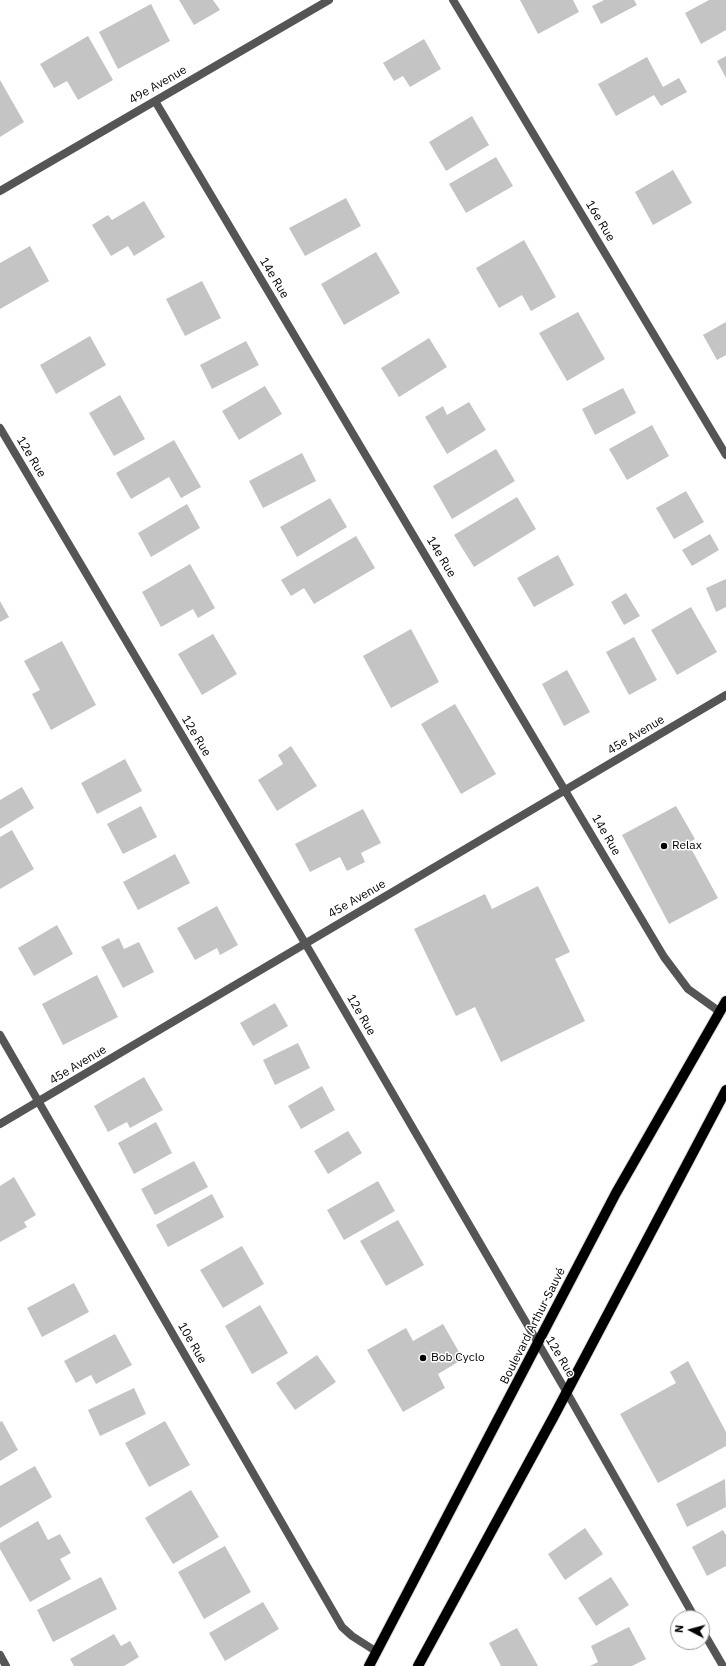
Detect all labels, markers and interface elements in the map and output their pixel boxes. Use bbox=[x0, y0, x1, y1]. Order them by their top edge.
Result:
street label: 49e Avenue bbox=[127, 63, 189, 107]
street label: 16e Rue bbox=[582, 198, 618, 244]
street label: 14e Rue bbox=[256, 255, 292, 301]
street label: 12e Rue bbox=[13, 434, 49, 480]
street label: 14e Rue bbox=[423, 534, 459, 580]
street label: 45e Avenue bbox=[605, 712, 667, 758]
street label: 12e Rue bbox=[178, 713, 214, 759]
street label: 14e Rue bbox=[589, 812, 623, 858]
place label: Relax bbox=[672, 839, 702, 853]
marker: Relax bbox=[659, 841, 669, 851]
street label: 45e Avenue bbox=[326, 877, 388, 921]
street label: 12e Rue bbox=[344, 992, 378, 1038]
street label: 45e Avenue bbox=[47, 1042, 109, 1088]
street label: Boulevard Arthur-Sauvé bbox=[497, 1265, 569, 1387]
street label: 10e Rue bbox=[175, 1320, 209, 1366]
street label: 12e Rue bbox=[542, 1334, 578, 1380]
place label: Bob Cyclo bbox=[431, 1351, 485, 1365]
marker: Bob Cyclo bbox=[418, 1353, 428, 1363]
north arrow bbox=[670, 1610, 710, 1650]
text: N bbox=[672, 1624, 686, 1634]

